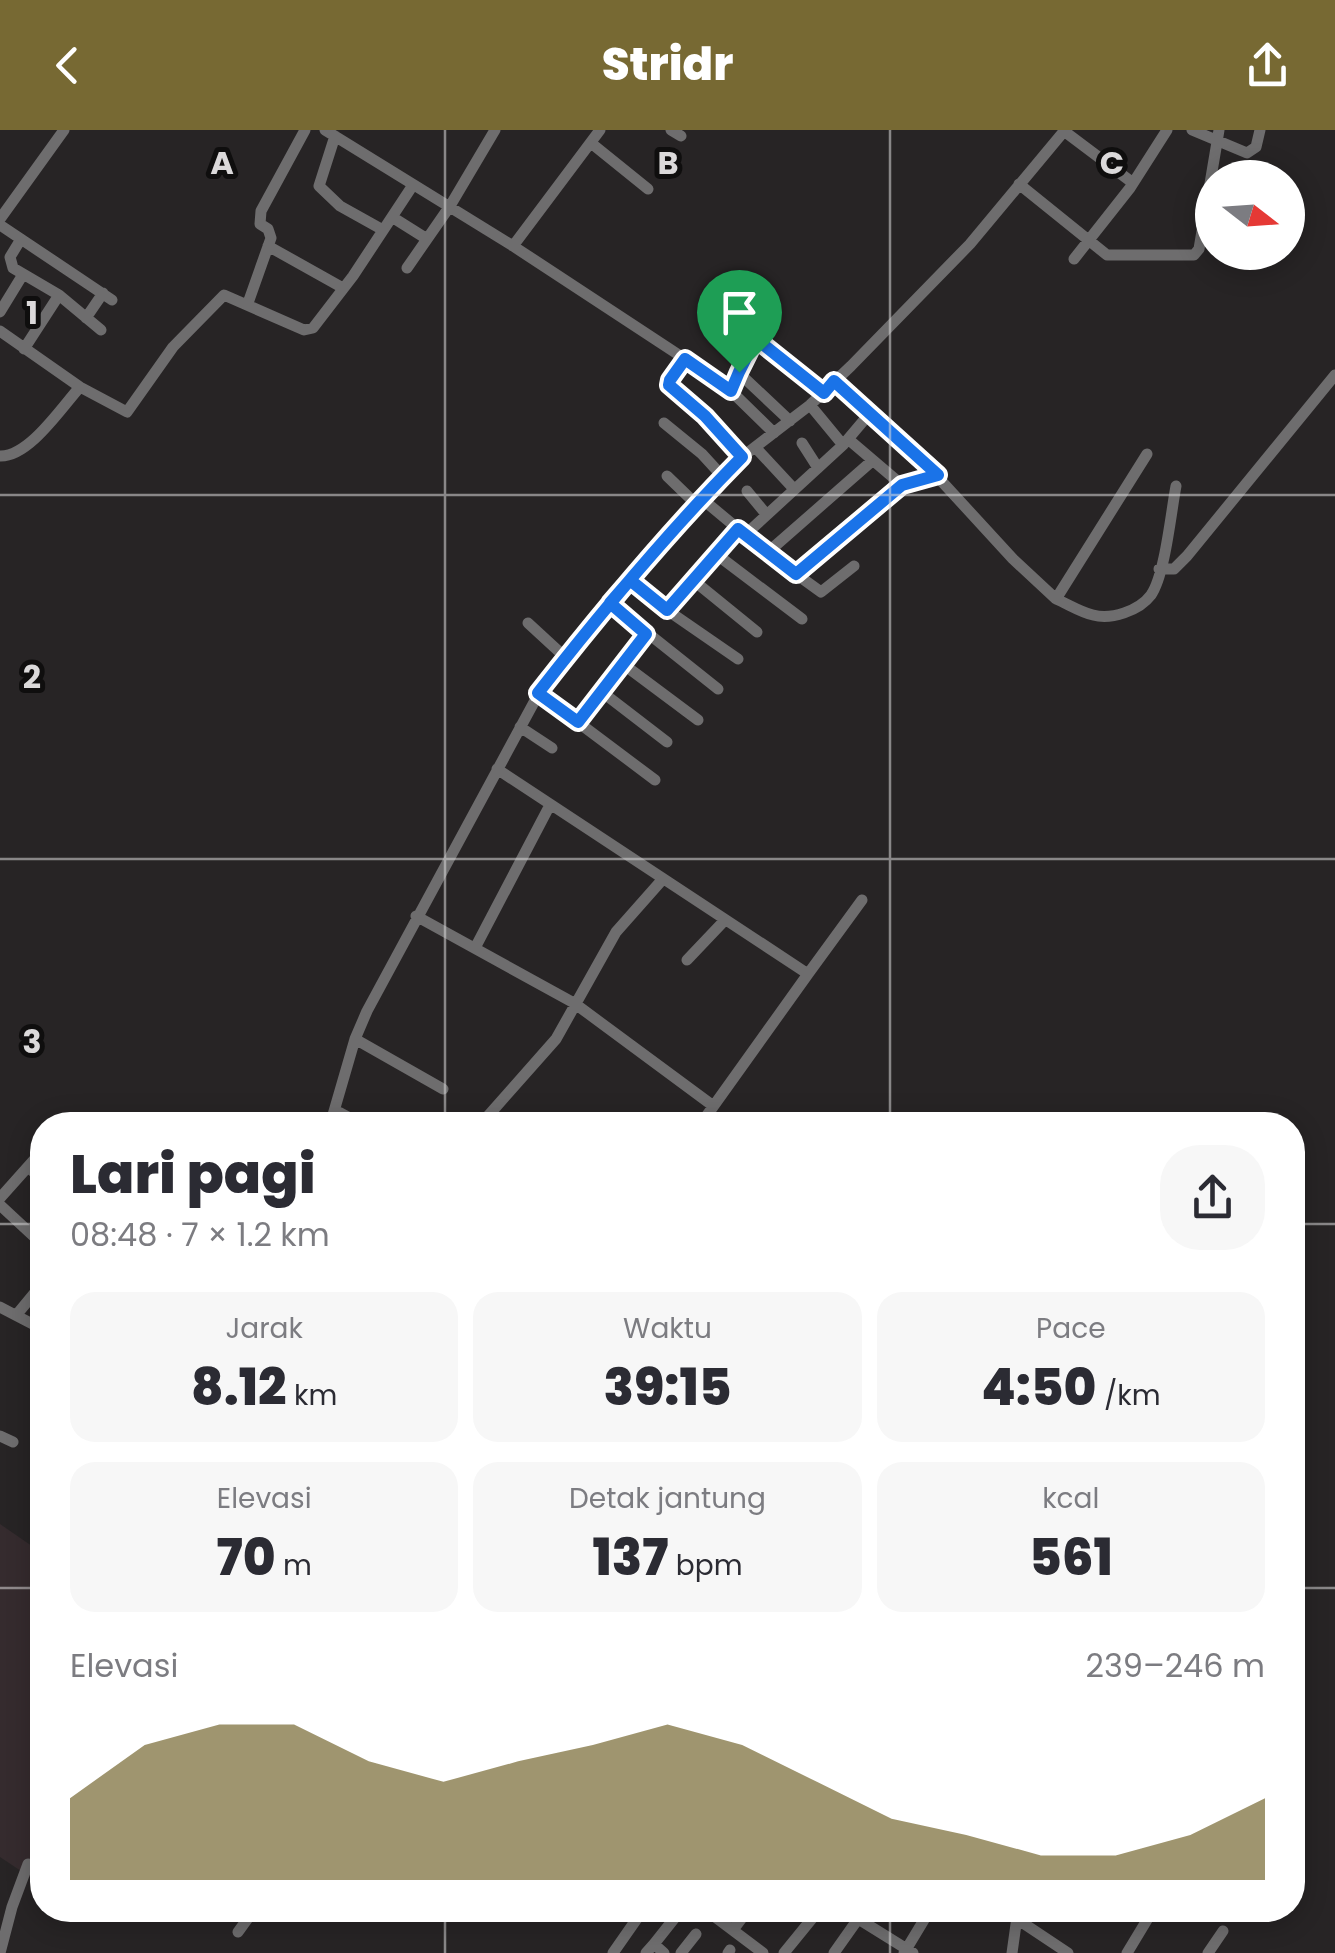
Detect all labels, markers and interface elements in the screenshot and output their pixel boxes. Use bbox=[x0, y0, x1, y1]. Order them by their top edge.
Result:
text: Stridr bbox=[602, 33, 733, 96]
icon: back bbox=[40, 38, 95, 93]
icon: share bbox=[1240, 38, 1295, 93]
text: A bbox=[210, 140, 234, 185]
text: B bbox=[657, 140, 679, 185]
text: C bbox=[1100, 140, 1124, 185]
north arrow bbox=[1195, 160, 1305, 270]
map controls bbox=[1195, 160, 1305, 270]
pin bbox=[697, 270, 782, 373]
icon: arrive bbox=[712, 285, 767, 340]
text: 1 bbox=[26, 290, 38, 335]
text: 2 bbox=[23, 654, 41, 699]
text: 3 bbox=[22, 1019, 42, 1064]
text: Lari pagi bbox=[70, 1135, 316, 1212]
button: share bbox=[1160, 1145, 1265, 1250]
text: 08:48 · 7 × 1.2 km bbox=[70, 1212, 330, 1257]
text: Jarak bbox=[225, 1309, 303, 1348]
text: Waktu bbox=[623, 1309, 712, 1348]
text: Pace bbox=[1036, 1309, 1106, 1348]
text: 8.12 bbox=[191, 1352, 287, 1423]
text: 39:15 bbox=[603, 1352, 731, 1423]
text: 4:50 bbox=[981, 1352, 1096, 1423]
text: km bbox=[287, 1376, 337, 1415]
text: /km bbox=[1096, 1376, 1160, 1415]
text: Elevasi bbox=[217, 1479, 312, 1518]
text: Detak jantung bbox=[569, 1479, 766, 1518]
text: kcal bbox=[1042, 1479, 1099, 1518]
text: 70 bbox=[217, 1522, 276, 1593]
text: 137 bbox=[592, 1522, 668, 1593]
text: 561 bbox=[1029, 1522, 1113, 1593]
text: m bbox=[276, 1546, 312, 1585]
text: bpm bbox=[668, 1546, 743, 1585]
text: Elevasi bbox=[70, 1643, 178, 1688]
text: 239–246 m bbox=[1086, 1643, 1265, 1688]

